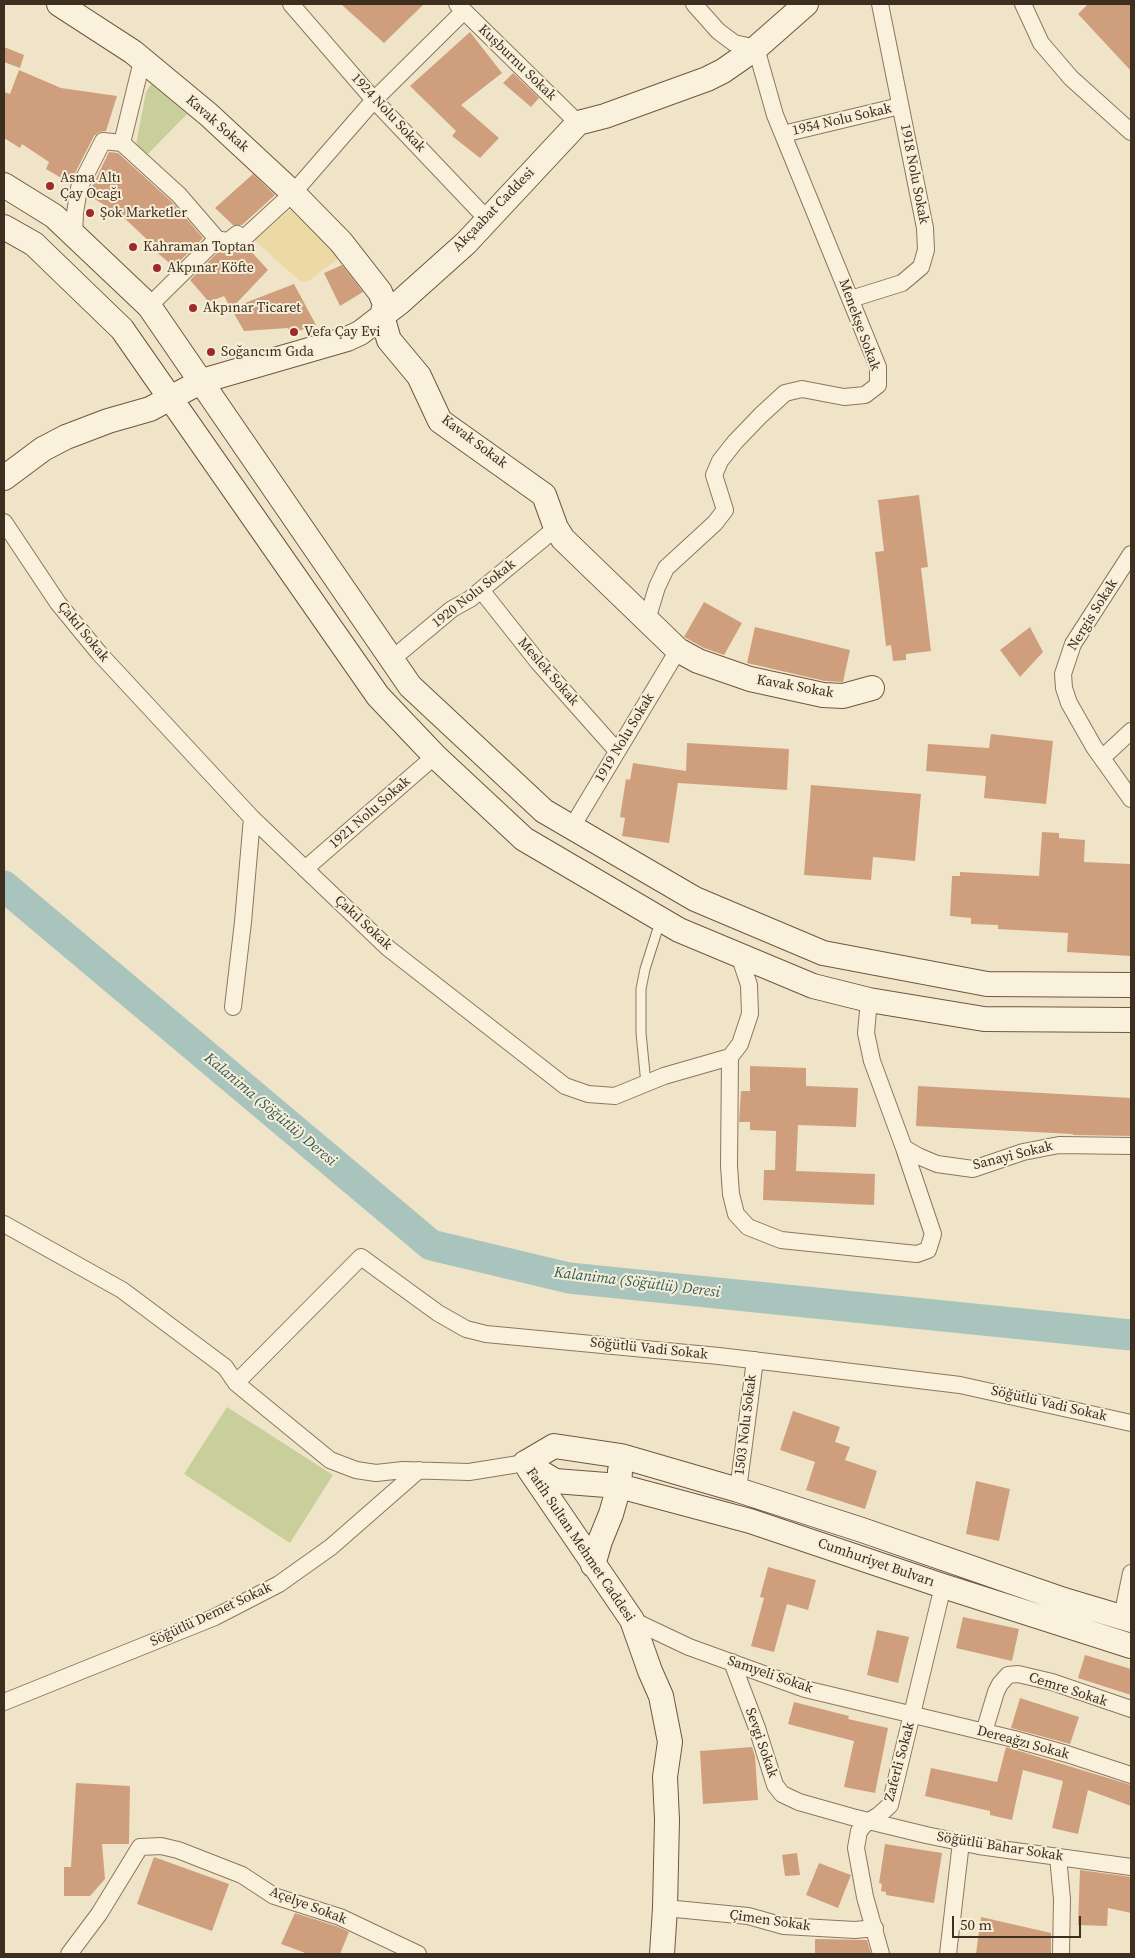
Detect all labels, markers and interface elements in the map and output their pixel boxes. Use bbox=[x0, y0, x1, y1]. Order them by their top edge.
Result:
street label: Kuşburnu Sokak bbox=[474, 21, 560, 105]
street label: 1924 Nolu Sokak bbox=[347, 70, 429, 156]
street label: Kavak Sokak bbox=[182, 92, 252, 156]
street label: 1954 Nolu Sokak bbox=[791, 100, 893, 140]
street label: 1918 Nolu Sokak bbox=[896, 123, 932, 225]
street label: Akçaabat Caddesi bbox=[450, 165, 538, 255]
place label: Asma Altı Çay Ocağı bbox=[60, 170, 121, 202]
marker: Asma Altı Çay Ocağı bbox=[44, 180, 56, 192]
place label: Şok Marketler bbox=[100, 205, 187, 221]
marker: Şok Marketler bbox=[84, 207, 96, 219]
place label: Kahraman Toptan bbox=[143, 239, 255, 255]
marker: Kahraman Toptan bbox=[127, 241, 139, 253]
place label: Akpınar Köfte bbox=[167, 260, 254, 276]
marker: Akpınar Köfte bbox=[151, 262, 163, 274]
street label: Menekşe Sokak bbox=[835, 277, 883, 373]
place label: Akpınar Ticaret bbox=[203, 300, 301, 316]
marker: Akpınar Ticaret bbox=[187, 302, 199, 314]
place label: Vefa Çay Evi bbox=[304, 324, 380, 340]
marker: Vefa Çay Evi bbox=[288, 326, 300, 338]
place label: Soğancım Gıda bbox=[221, 344, 314, 360]
marker: Soğancım Gıda bbox=[205, 346, 217, 358]
street label: Kavak Sokak bbox=[438, 412, 510, 472]
street label: 1920 Nolu Sokak bbox=[429, 556, 519, 632]
street label: Nergis Sokak bbox=[1064, 576, 1122, 654]
street label: Çakıl Sokak bbox=[54, 599, 112, 665]
street label: Meslek Sokak bbox=[514, 635, 582, 709]
street label: Kavak Sokak bbox=[755, 672, 835, 702]
street label: 1919 Nolu Sokak bbox=[592, 690, 658, 786]
street label: 1921 Nolu Sokak bbox=[326, 773, 414, 853]
street label: Çakıl Sokak bbox=[331, 892, 395, 954]
water label: Kalanima (Söğütlü) Deresi bbox=[200, 1049, 340, 1171]
street label: Sanayi Sokak bbox=[971, 1138, 1055, 1174]
water label: Kalanima (Söğütlü) Deresi bbox=[553, 1264, 721, 1302]
street label: Söğütlü Vadi Sokak bbox=[589, 1334, 709, 1364]
street label: 1503 Nolu Sokak bbox=[731, 1374, 761, 1476]
street label: Söğütlü Vadi Sokak bbox=[990, 1383, 1108, 1425]
street label: Fatih Sultan Mehmet Caddesi bbox=[522, 1465, 638, 1625]
street label: Cumhuriyet Bulvarı bbox=[815, 1535, 937, 1591]
street label: Söğütlü Demet Sokak bbox=[148, 1579, 274, 1651]
street label: Samyeli Sokak bbox=[725, 1653, 815, 1697]
street label: Cemre Sokak bbox=[1026, 1669, 1110, 1711]
street label: Sevgi Sokak bbox=[741, 1706, 781, 1780]
street label: Zaferli Sokak bbox=[881, 1721, 919, 1803]
street label: Dereağzı Sokak bbox=[975, 1723, 1071, 1763]
street label: Söğütlü Bahar Sokak bbox=[935, 1829, 1065, 1865]
street label: Açelye Sokak bbox=[267, 1884, 349, 1928]
scale bar bbox=[955, 1906, 1084, 1938]
street label: Çimen Sokak bbox=[728, 1907, 812, 1935]
text: 50 m bbox=[960, 1914, 992, 1935]

